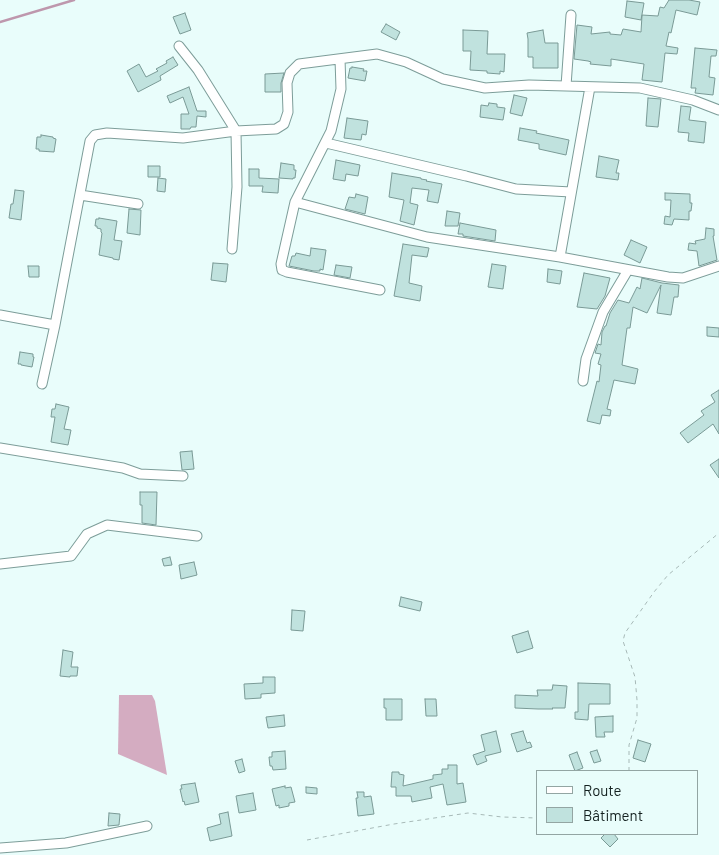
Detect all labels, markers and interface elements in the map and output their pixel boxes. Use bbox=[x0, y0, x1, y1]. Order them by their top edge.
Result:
legend bbox=[536, 770, 699, 835]
text: Route bbox=[583, 781, 622, 799]
text: Bâtiment bbox=[583, 806, 643, 824]

